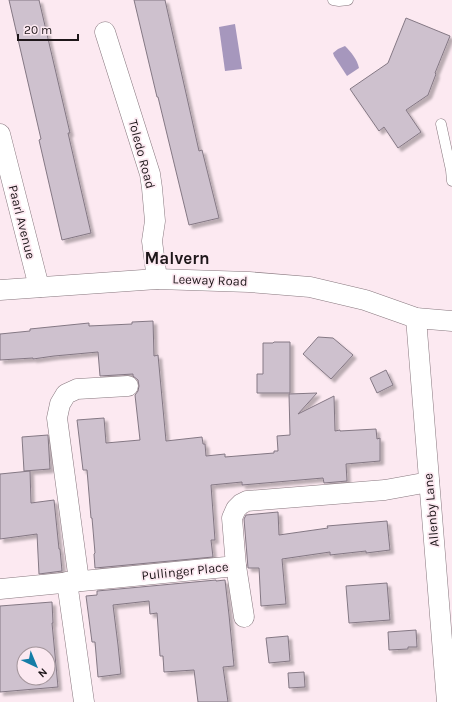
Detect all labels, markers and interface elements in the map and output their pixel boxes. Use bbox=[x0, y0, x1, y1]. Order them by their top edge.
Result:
scale bar bbox=[18, 16, 78, 42]
text: 20 m bbox=[24, 23, 52, 37]
street label: Toledo Road bbox=[126, 118, 158, 190]
street label: Paarl Avenue bbox=[6, 183, 39, 261]
district label: Malvern bbox=[144, 248, 210, 268]
street label: Leeway Road bbox=[172, 271, 248, 289]
street label: Allenby Lane bbox=[420, 472, 442, 547]
street label: Pullinger Place bbox=[141, 559, 229, 583]
north arrow bbox=[16, 646, 56, 686]
text: N bbox=[35, 665, 50, 680]

